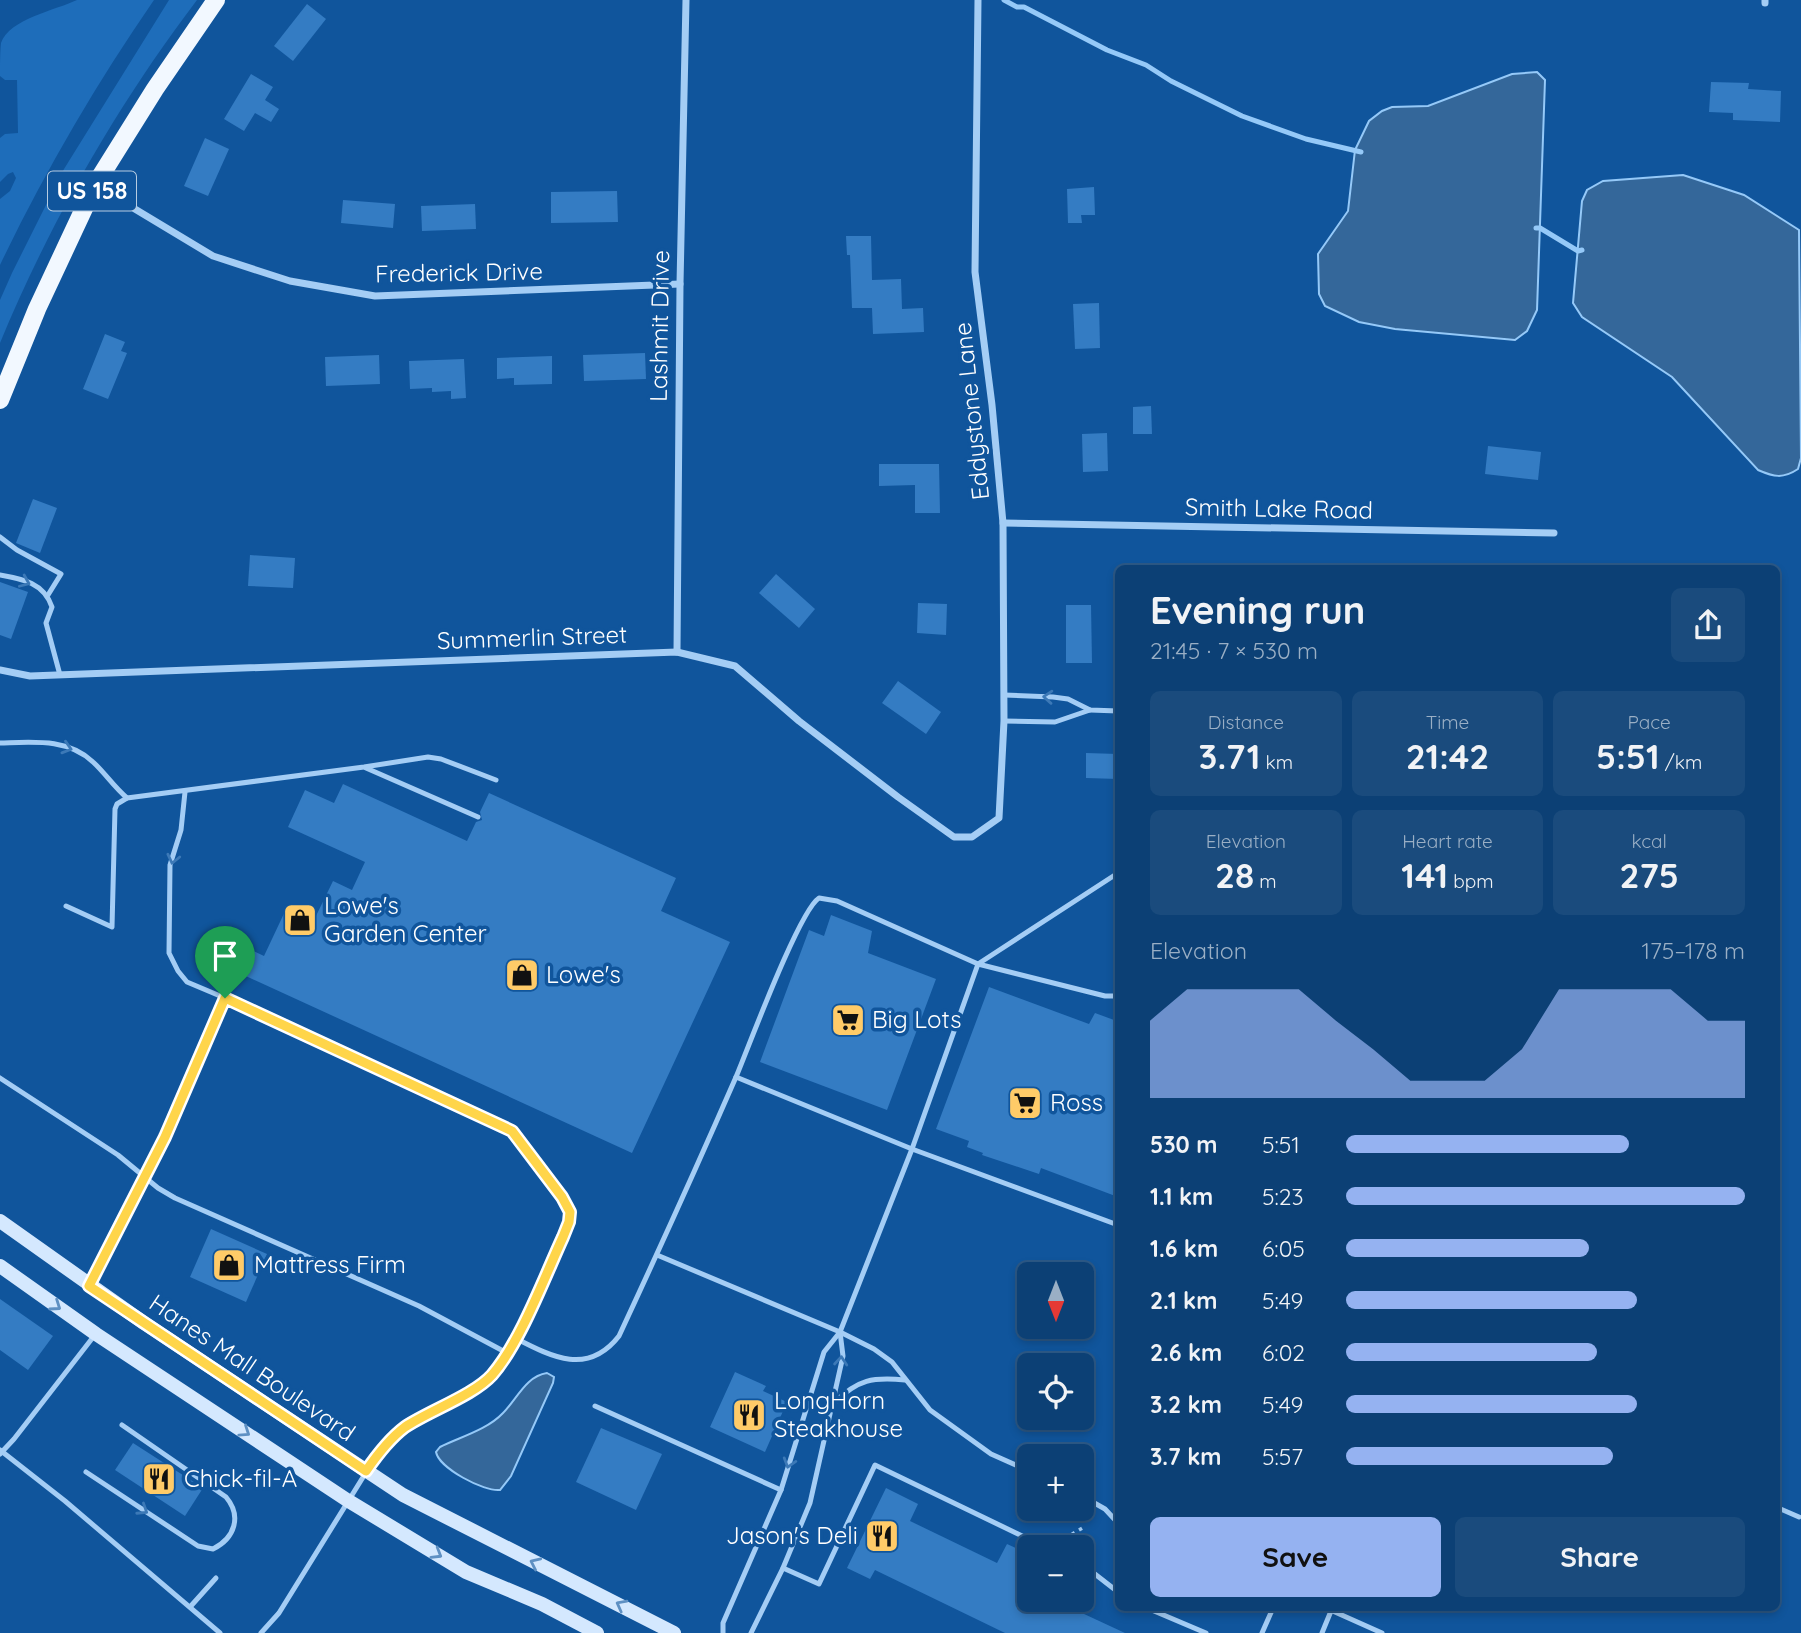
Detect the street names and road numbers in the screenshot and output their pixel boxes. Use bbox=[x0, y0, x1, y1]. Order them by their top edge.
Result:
road number: US 158 bbox=[48, 172, 136, 210]
street label: Lashmit Drive bbox=[643, 250, 675, 402]
street label: Frederick Drive bbox=[375, 256, 543, 288]
street label: Eddystone Lane bbox=[947, 321, 995, 501]
street label: Smith Lake Road bbox=[1185, 491, 1373, 525]
street label: Summerlin Street bbox=[436, 619, 628, 655]
street label: Hanes Mall Boulevard bbox=[144, 1287, 361, 1447]

